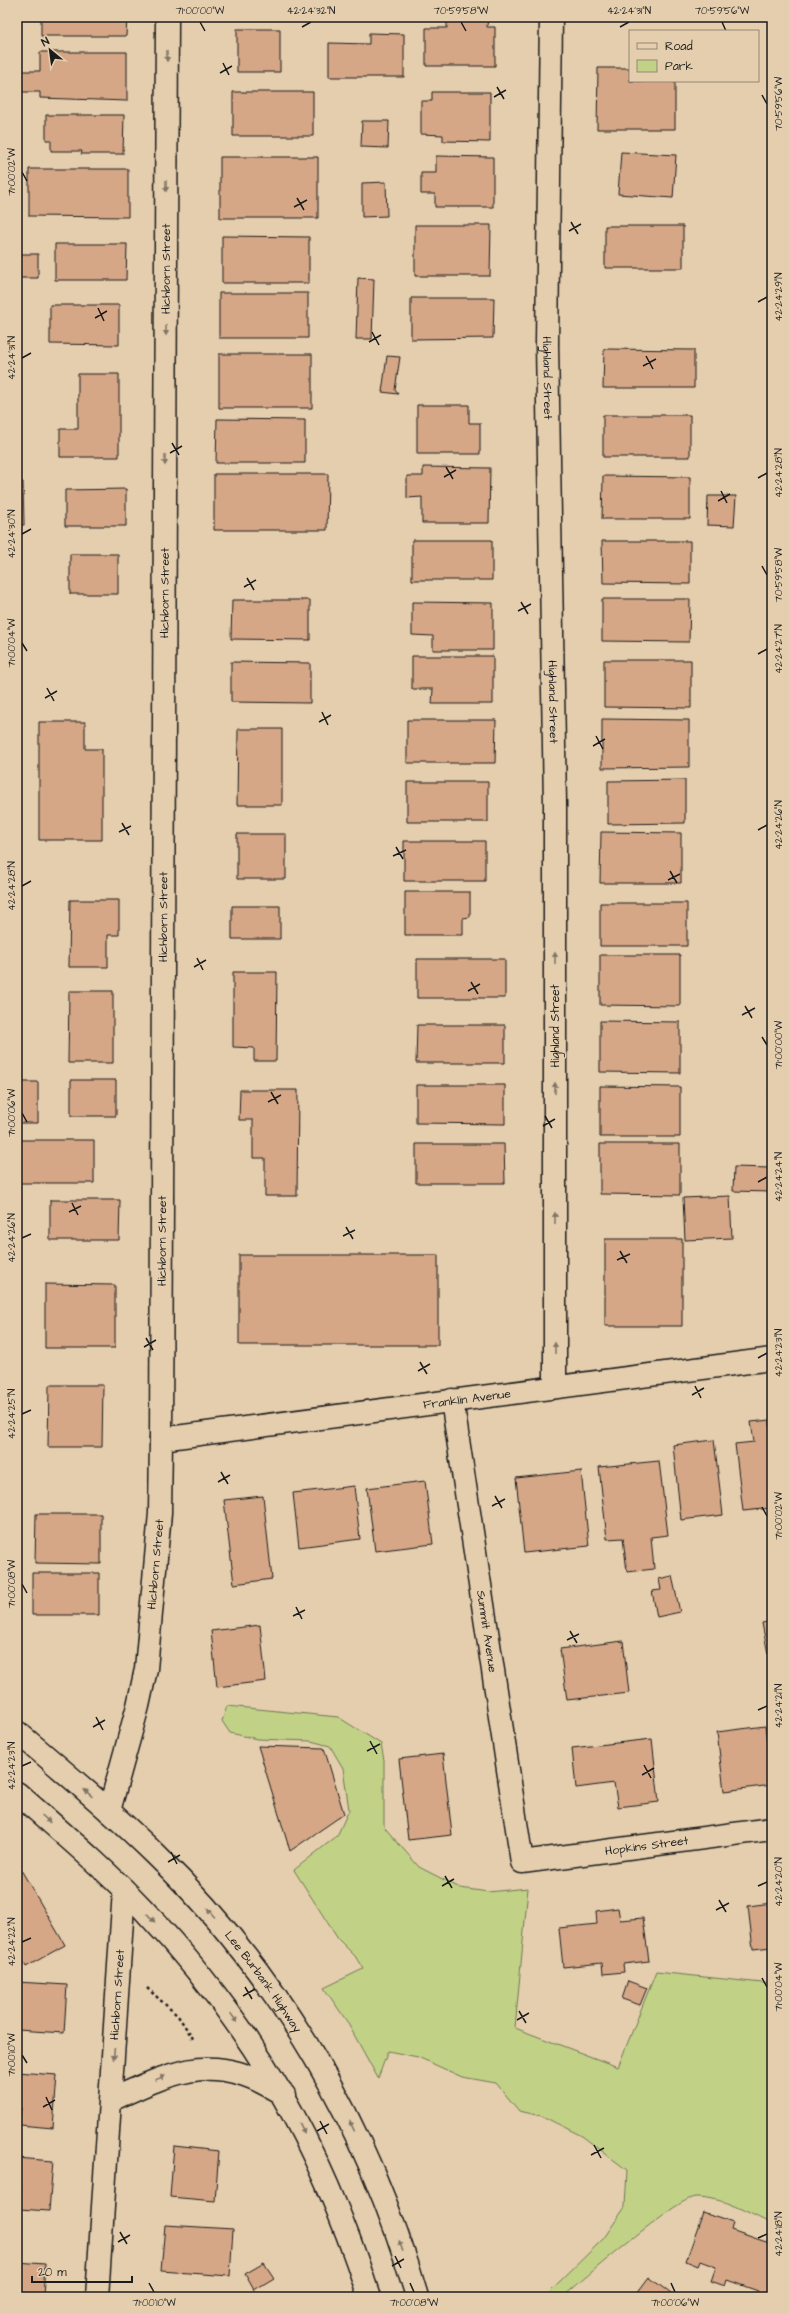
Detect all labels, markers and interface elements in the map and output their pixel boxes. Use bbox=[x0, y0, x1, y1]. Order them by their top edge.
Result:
text: 71°00'00"W bbox=[176, 4, 225, 18]
text: 42°24'32"N bbox=[287, 4, 335, 18]
text: 70°59'58"W bbox=[434, 4, 489, 18]
text: 42°24'31"N bbox=[607, 4, 651, 18]
text: 70°59'56"W bbox=[695, 4, 750, 18]
north arrow bbox=[30, 30, 70, 70]
legend bbox=[629, 30, 759, 82]
text: N bbox=[39, 33, 52, 50]
text: Road bbox=[665, 38, 693, 55]
one-way arrow bbox=[164, 50, 170, 63]
text: Park bbox=[665, 58, 693, 75]
text: 70°59'56"W bbox=[772, 76, 786, 131]
text: 71°00'02"W bbox=[5, 148, 19, 196]
one-way arrow bbox=[163, 180, 170, 192]
street label: Hichborn Street bbox=[157, 224, 175, 314]
text: 42°24'29"N bbox=[772, 273, 786, 321]
one-way arrow bbox=[163, 324, 169, 337]
text: 42°24'31"N bbox=[5, 336, 19, 380]
street label: Highland Street bbox=[538, 336, 557, 420]
text: 42°24'28"N bbox=[772, 448, 786, 498]
one-way arrow bbox=[162, 454, 168, 467]
text: 42°24'30"N bbox=[5, 510, 19, 558]
text: 70°59'58"W bbox=[772, 547, 786, 602]
street label: Hichborn Street bbox=[156, 548, 173, 638]
text: 71°00'04"W bbox=[5, 618, 19, 667]
text: 42°24'27"N bbox=[772, 624, 786, 674]
street label: Highland Street bbox=[543, 660, 562, 744]
text: 42°24'26"N bbox=[772, 800, 786, 850]
text: 42°24'28"N bbox=[5, 861, 19, 911]
street label: Hichborn Street bbox=[155, 872, 172, 962]
one-way arrow bbox=[552, 951, 558, 964]
street label: Highland Street bbox=[547, 984, 565, 1068]
text: 71°00'00"W bbox=[772, 1020, 786, 1069]
one-way arrow bbox=[552, 1081, 558, 1094]
text: 71°00'06"W bbox=[5, 1088, 19, 1137]
text: 42°24'24"N bbox=[772, 1152, 786, 1202]
street label: Hichborn Street bbox=[153, 1196, 171, 1286]
one-way arrow bbox=[552, 1211, 558, 1224]
text: 42°24'26"N bbox=[5, 1213, 19, 1263]
text: 42°24'23"N bbox=[772, 1329, 786, 1377]
one-way arrow bbox=[552, 1341, 558, 1354]
street label: Franklin Avenue bbox=[422, 1385, 512, 1413]
text: 42°24'25"N bbox=[5, 1389, 19, 1439]
text: 71°00'02"W bbox=[772, 1492, 786, 1540]
street label: Hichborn Street bbox=[143, 1518, 168, 1610]
text: 71°00'08"W bbox=[5, 1559, 19, 1608]
street label: Summit Avenue bbox=[472, 1589, 502, 1674]
text: 42°24'21"N bbox=[772, 1684, 786, 1728]
text: 42°24'23"N bbox=[5, 1742, 19, 1790]
one-way arrow bbox=[84, 1789, 93, 1798]
one-way arrow bbox=[41, 1814, 51, 1824]
street label: Hopkins Street bbox=[604, 1832, 689, 1859]
text: 42°24'20"N bbox=[772, 1857, 786, 1907]
one-way arrow bbox=[207, 1909, 216, 1918]
one-way arrow bbox=[146, 1913, 155, 1922]
text: 42°24'22"N bbox=[5, 1918, 19, 1966]
street label: Lee Burbank Highway bbox=[221, 1927, 306, 2037]
street label: Hichborn Street bbox=[106, 1949, 129, 2040]
text: 71°00'04"W bbox=[772, 1962, 786, 2011]
one-way arrow bbox=[230, 2012, 238, 2023]
text: 71°00'10"W bbox=[5, 2033, 19, 2077]
one-way arrow bbox=[111, 2048, 118, 2061]
one-way arrow bbox=[154, 2075, 165, 2081]
one-way arrow bbox=[349, 2120, 355, 2132]
one-way arrow bbox=[299, 2123, 305, 2134]
text: 42°24'18"N bbox=[772, 2211, 786, 2257]
one-way arrow bbox=[398, 2240, 404, 2252]
scale bar bbox=[32, 2258, 132, 2284]
text: 20 m bbox=[38, 2264, 67, 2281]
text: 71°00'10"W bbox=[132, 2296, 176, 2310]
text: 71°00'08"W bbox=[390, 2296, 439, 2310]
text: 71°00'06"W bbox=[651, 2296, 700, 2310]

